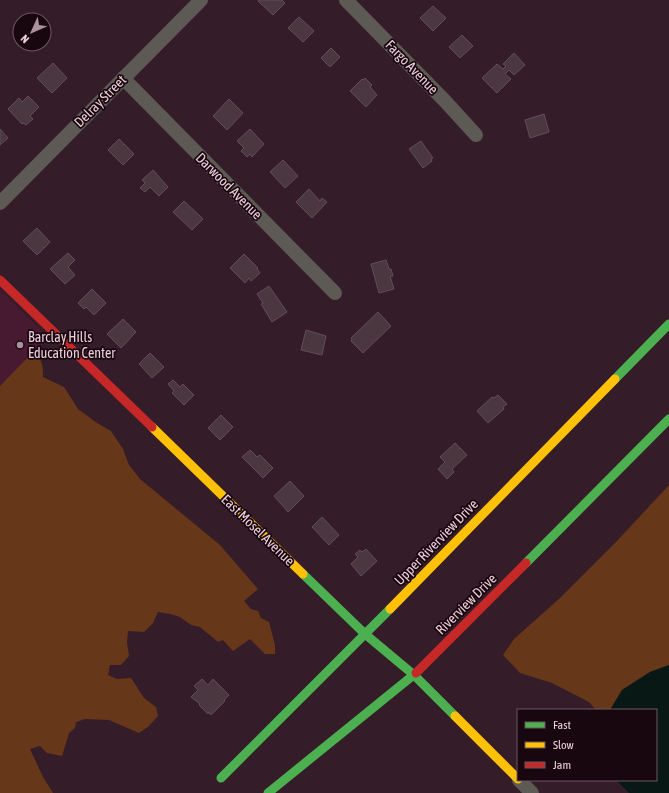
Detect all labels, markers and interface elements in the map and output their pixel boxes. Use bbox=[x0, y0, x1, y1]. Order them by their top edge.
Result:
north arrow bbox=[12, 12, 52, 52]
text: N bbox=[18, 33, 31, 46]
street label: Fargo Avenue bbox=[382, 37, 442, 97]
street label: Delray Street bbox=[71, 72, 129, 130]
street label: Darwood Avenue bbox=[193, 150, 265, 222]
place label: Barclay Hills Education Center bbox=[28, 329, 116, 361]
marker: Barclay Hills Education Center bbox=[15, 340, 25, 350]
street label: East Mosel Avenue bbox=[218, 491, 298, 569]
street label: Upper Riverview Drive bbox=[391, 496, 481, 588]
street label: Riverview Drive bbox=[432, 570, 500, 638]
legend bbox=[517, 709, 657, 781]
text: Fast bbox=[553, 718, 571, 732]
text: Slow bbox=[553, 738, 574, 752]
text: Jam bbox=[553, 758, 571, 772]

